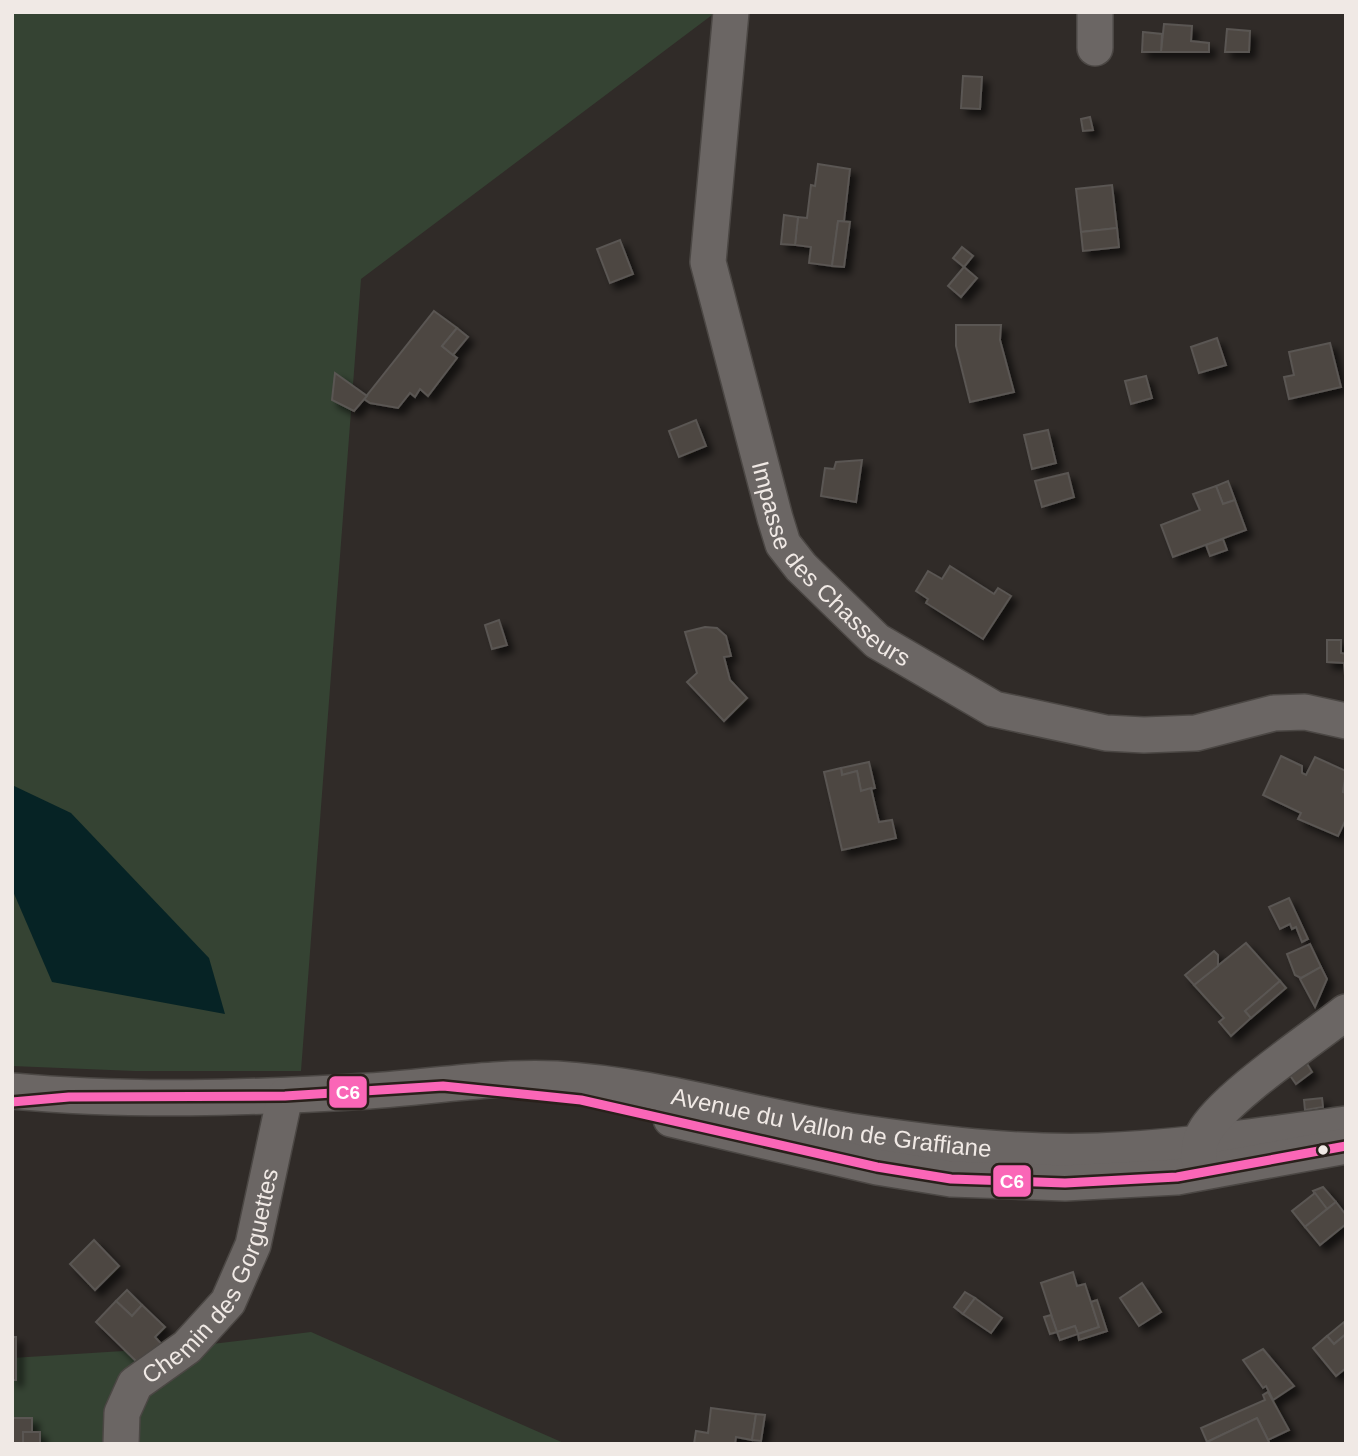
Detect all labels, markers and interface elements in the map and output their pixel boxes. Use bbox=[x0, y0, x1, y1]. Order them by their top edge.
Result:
street label: Impasse des Chasseurs bbox=[747, 458, 915, 671]
line badge: C6 bbox=[328, 1075, 368, 1109]
text: C6 bbox=[336, 1082, 360, 1103]
street label: Avenue du Vallon de Graffiane bbox=[669, 1082, 993, 1162]
unlabelled marker bbox=[1316, 1143, 1330, 1157]
line badge: C6 bbox=[992, 1164, 1032, 1198]
street label: Chemin des Gorguettes bbox=[136, 1166, 283, 1388]
text: C6 bbox=[1000, 1171, 1024, 1192]

